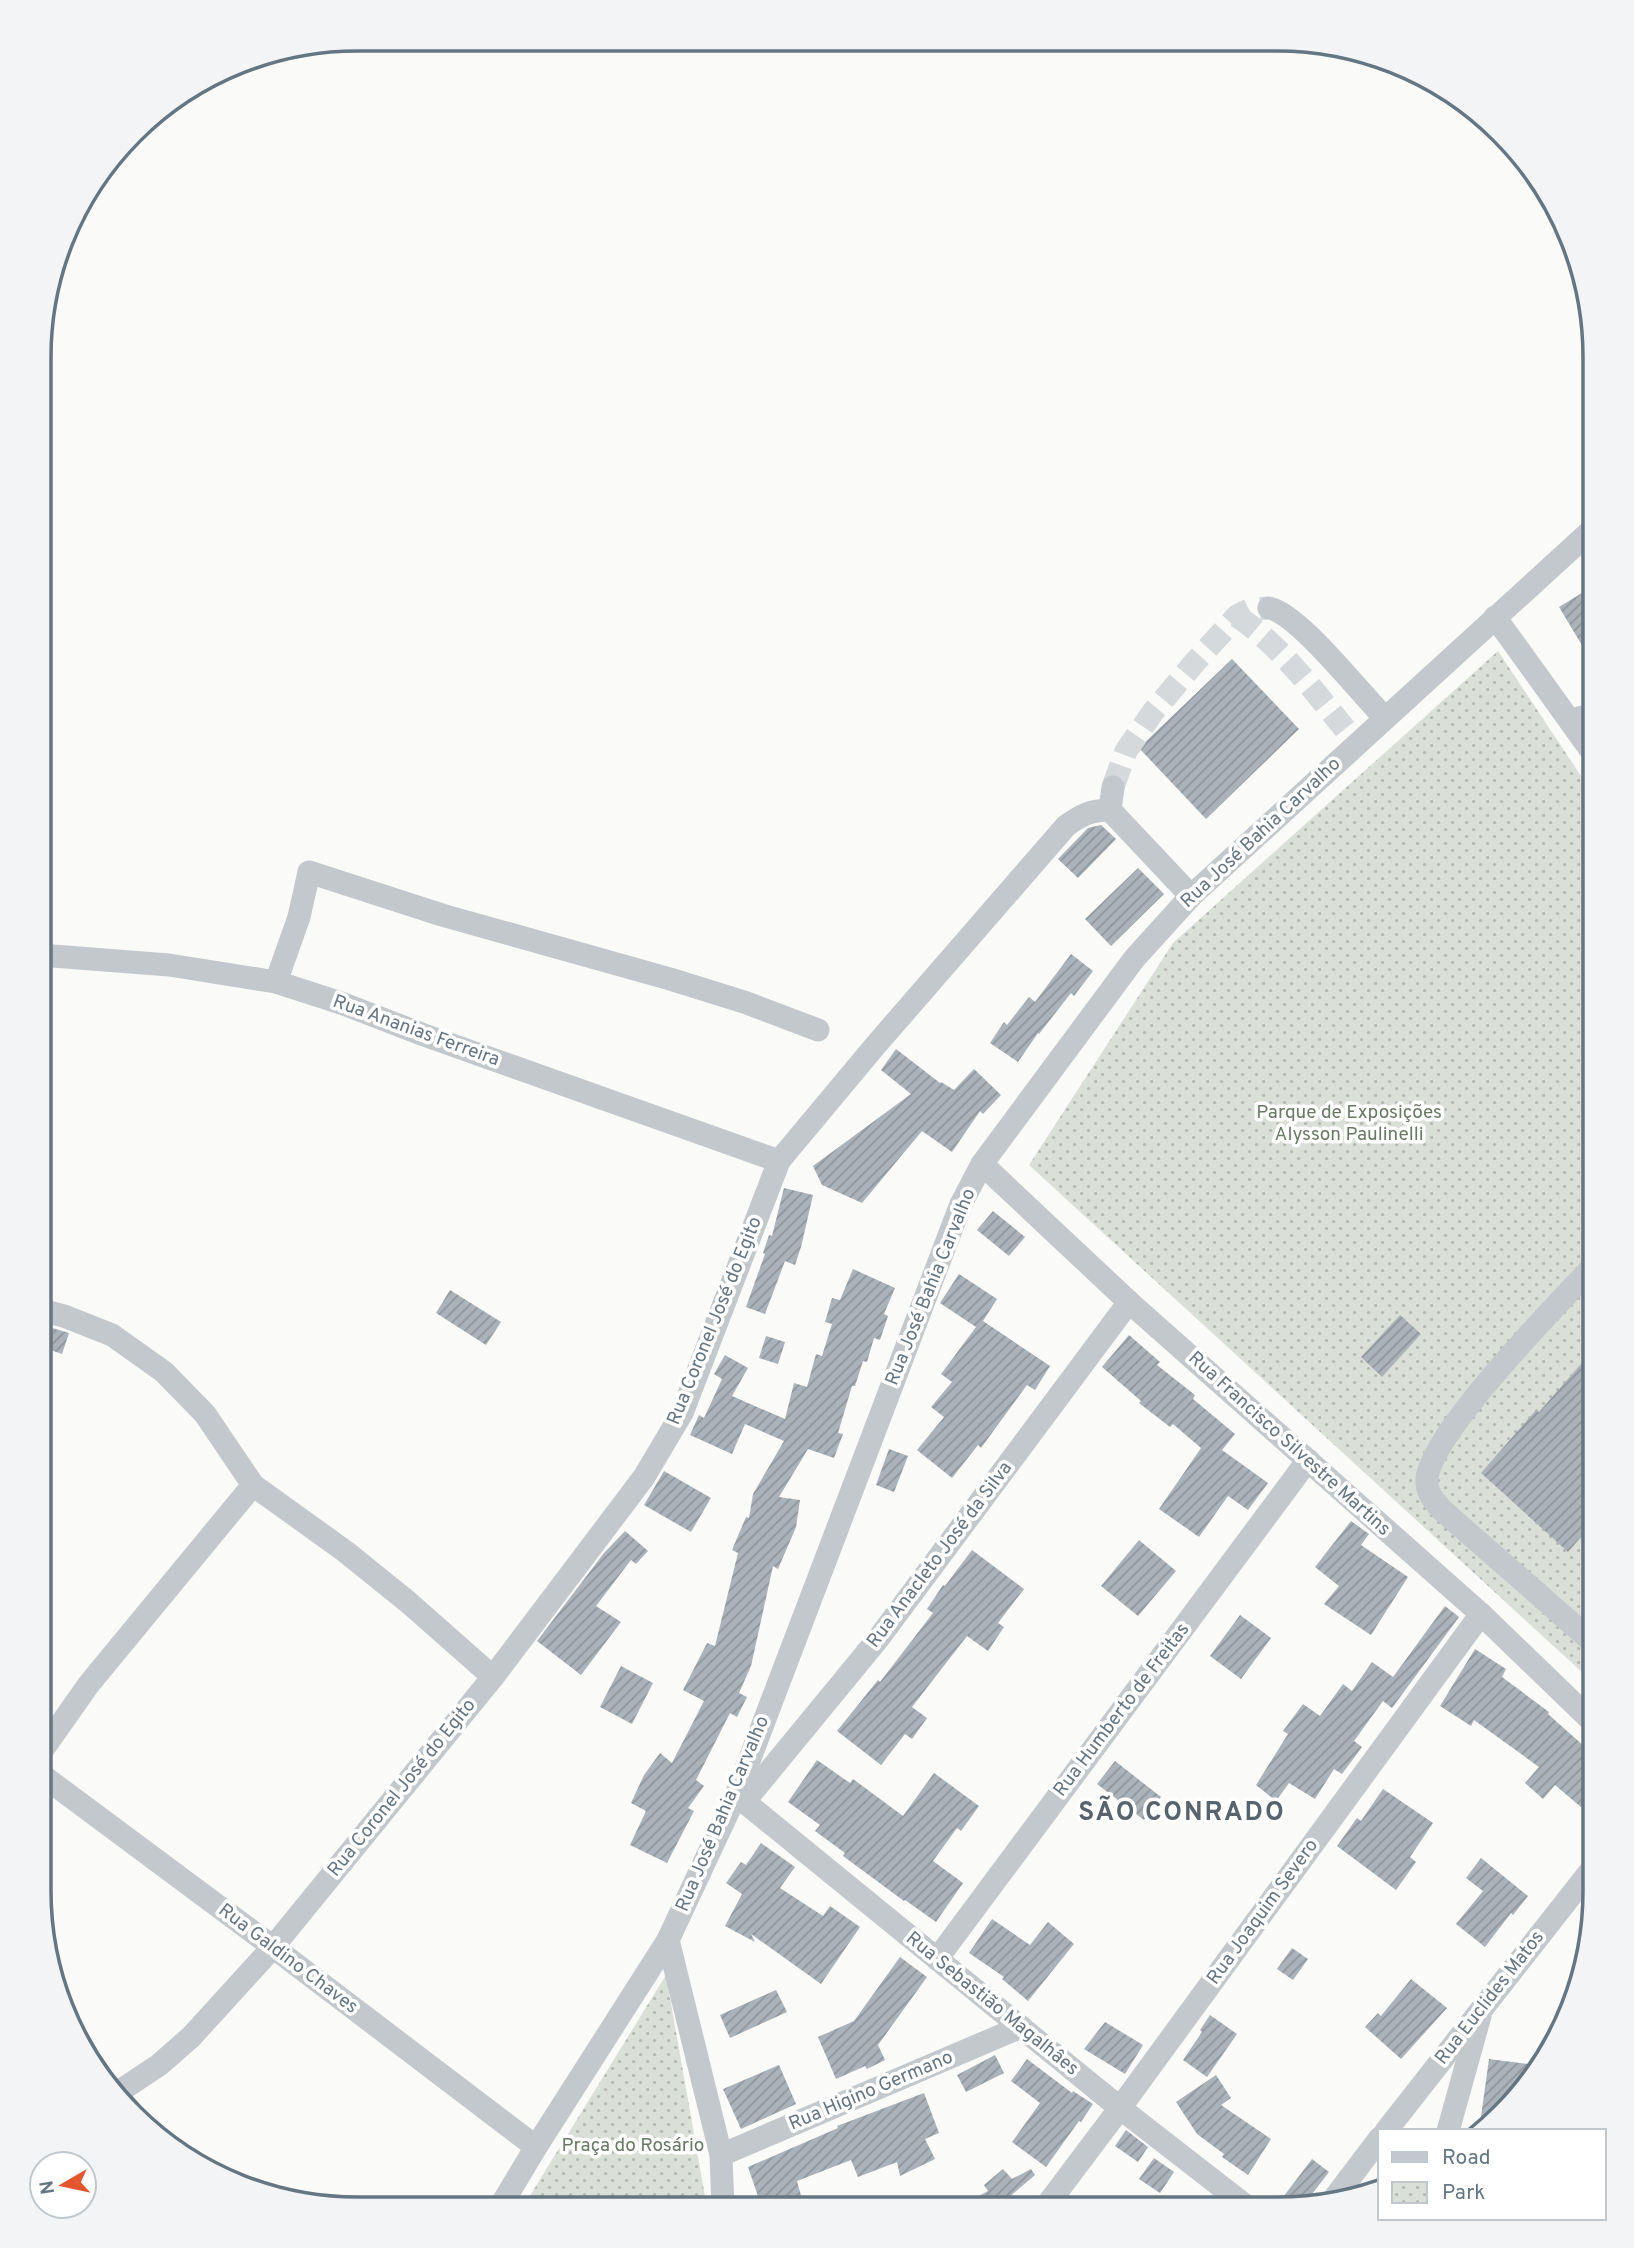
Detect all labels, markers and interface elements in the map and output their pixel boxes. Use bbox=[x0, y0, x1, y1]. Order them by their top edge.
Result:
street label: Rua José Bahia Carvalho bbox=[1176, 752, 1346, 914]
street label: Rua Ananias Ferreira bbox=[329, 990, 503, 1072]
park label: Parque de Exposições Alysson Paulinelli bbox=[1256, 1101, 1442, 1147]
street label: Rua José Bahia Carvalho bbox=[880, 1185, 982, 1389]
street label: Rua Coronel José do Egito bbox=[662, 1213, 768, 1429]
street label: Rua Francisco Silvestre Martins bbox=[1183, 1347, 1395, 1541]
street label: Rua Anacleto José da Silva bbox=[862, 1457, 1018, 1653]
street label: Rua Humberto de Freitas bbox=[1049, 1618, 1195, 1802]
street label: Rua Coronel José do Egito bbox=[323, 1694, 481, 1882]
street label: Rua José Bahia Carvalho bbox=[671, 1712, 775, 1916]
district label: SÃO CONRADO bbox=[1078, 1795, 1286, 1830]
street label: Rua Joaquim Severo bbox=[1202, 1834, 1324, 1990]
street label: Rua Galdino Chaves bbox=[213, 1899, 363, 2019]
street label: Rua Euclides Matos bbox=[1430, 1926, 1550, 2070]
street label: Rua Sebastião Magalhâes bbox=[901, 1927, 1083, 2081]
street label: Rua Higino Germano bbox=[785, 2046, 957, 2136]
legend bbox=[1378, 2129, 1606, 2220]
park label: Praça do Rosário bbox=[562, 2134, 704, 2158]
text: Road bbox=[1442, 2145, 1491, 2172]
north arrow bbox=[28, 2150, 98, 2220]
text: N bbox=[35, 2179, 61, 2196]
text: Park bbox=[1442, 2180, 1485, 2207]

